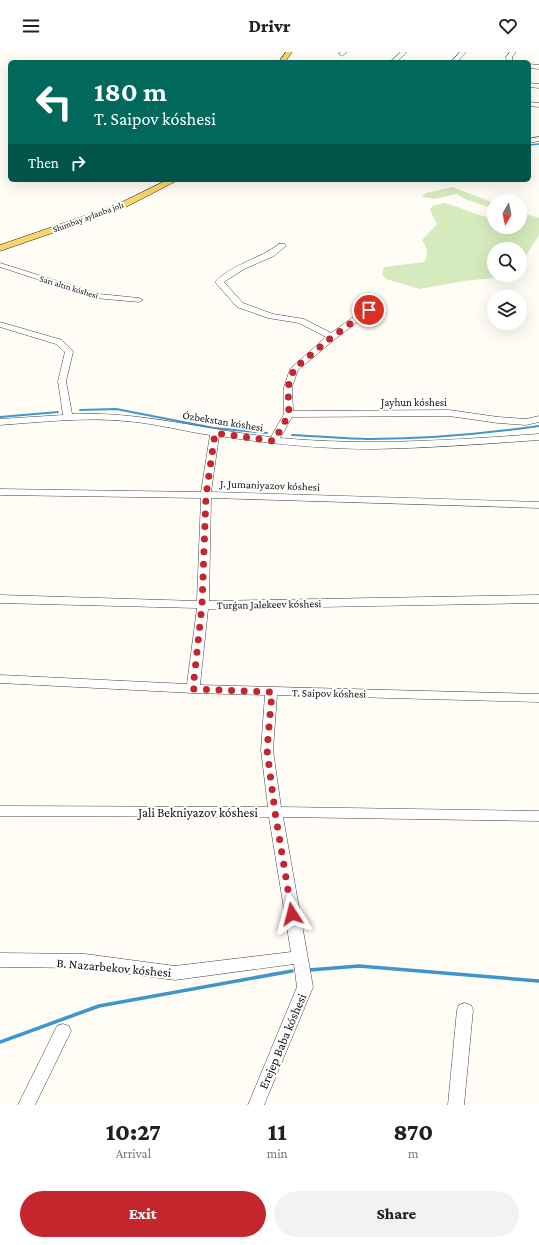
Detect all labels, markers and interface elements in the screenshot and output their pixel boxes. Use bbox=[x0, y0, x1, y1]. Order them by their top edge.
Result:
icon: menu bbox=[20, 15, 42, 37]
icon: heart bbox=[497, 15, 519, 37]
text: Drivr bbox=[248, 16, 291, 36]
icon: left bbox=[28, 76, 80, 128]
text: 180 m bbox=[94, 76, 167, 107]
text: T. Saipov kóshesi bbox=[94, 109, 216, 129]
icon: right bbox=[67, 152, 89, 174]
text: Then bbox=[28, 155, 59, 171]
north arrow bbox=[487, 194, 527, 234]
map controls bbox=[487, 194, 527, 330]
street label: Shımbay aylanba jolı bbox=[51, 199, 126, 235]
button: search bbox=[487, 242, 527, 282]
street label: Sarı altın kóshesi bbox=[38, 273, 100, 301]
button: layers bbox=[487, 290, 527, 330]
pin bbox=[352, 293, 386, 327]
icon: arrive bbox=[358, 299, 380, 321]
street label: Jayhun kóshesi bbox=[380, 396, 447, 409]
street label: Ózbekstan kóshesi bbox=[182, 409, 264, 433]
street label: J. Jumaniyazov kóshesi bbox=[219, 477, 320, 494]
street label: Turǵan Jalekeev kóshesi bbox=[217, 597, 322, 612]
street label: T. Saipov kóshesi bbox=[292, 686, 366, 701]
street label: Jali Bekniyazov kóshesi bbox=[137, 805, 258, 820]
position arrow bbox=[271, 893, 313, 935]
street label: B. Nazarbekov kóshesi bbox=[56, 955, 173, 980]
street label: Erejep Baba kóshesi bbox=[256, 991, 311, 1092]
text: 10:27 bbox=[106, 1118, 161, 1145]
text: 11 bbox=[268, 1118, 287, 1145]
text: 870 bbox=[393, 1118, 433, 1145]
text: Arrival bbox=[116, 1146, 151, 1161]
text: min bbox=[267, 1146, 288, 1161]
text: m bbox=[408, 1146, 419, 1161]
button: Exit bbox=[20, 1191, 266, 1237]
button: Share bbox=[274, 1191, 519, 1237]

